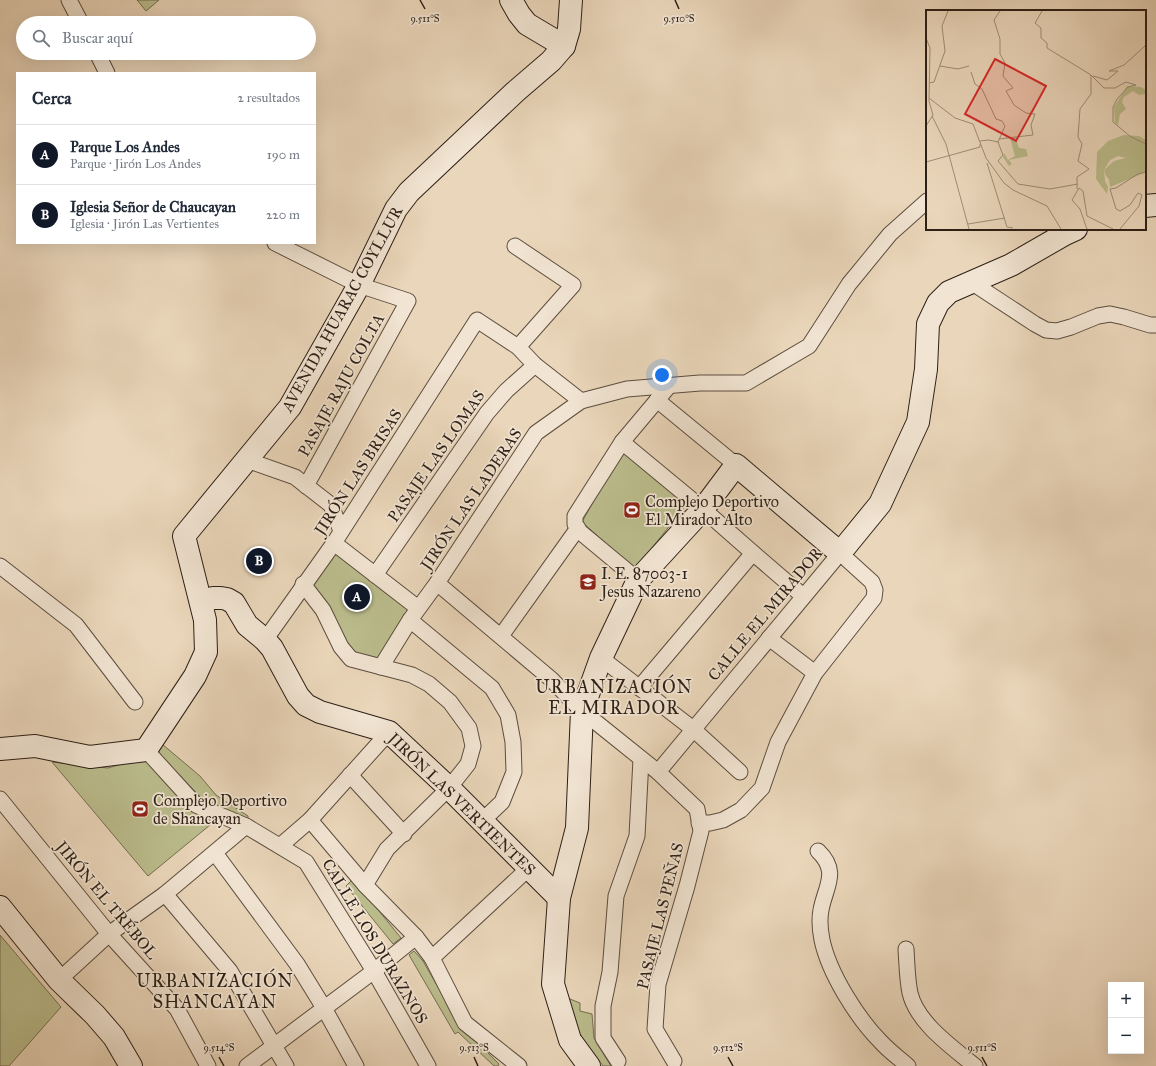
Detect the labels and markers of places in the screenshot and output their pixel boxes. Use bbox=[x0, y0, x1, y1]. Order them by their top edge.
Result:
place label: Complejo Deportivo El Mirador Alto bbox=[645, 492, 779, 529]
sports icon: Complejo Deportivo El Mirador Alto bbox=[622, 500, 642, 520]
pin: B bbox=[246, 546, 272, 576]
place label: I. E. 87003-1 Jesus Nazareno bbox=[599, 564, 701, 602]
school or university icon: I. E. 87003-1 Jesus Nazareno bbox=[578, 572, 598, 592]
pin: A bbox=[344, 582, 370, 612]
place label: Complejo Deportivo de Shancayan bbox=[153, 791, 287, 828]
sports icon: Complejo Deportivo de Shancayan bbox=[130, 799, 150, 819]

